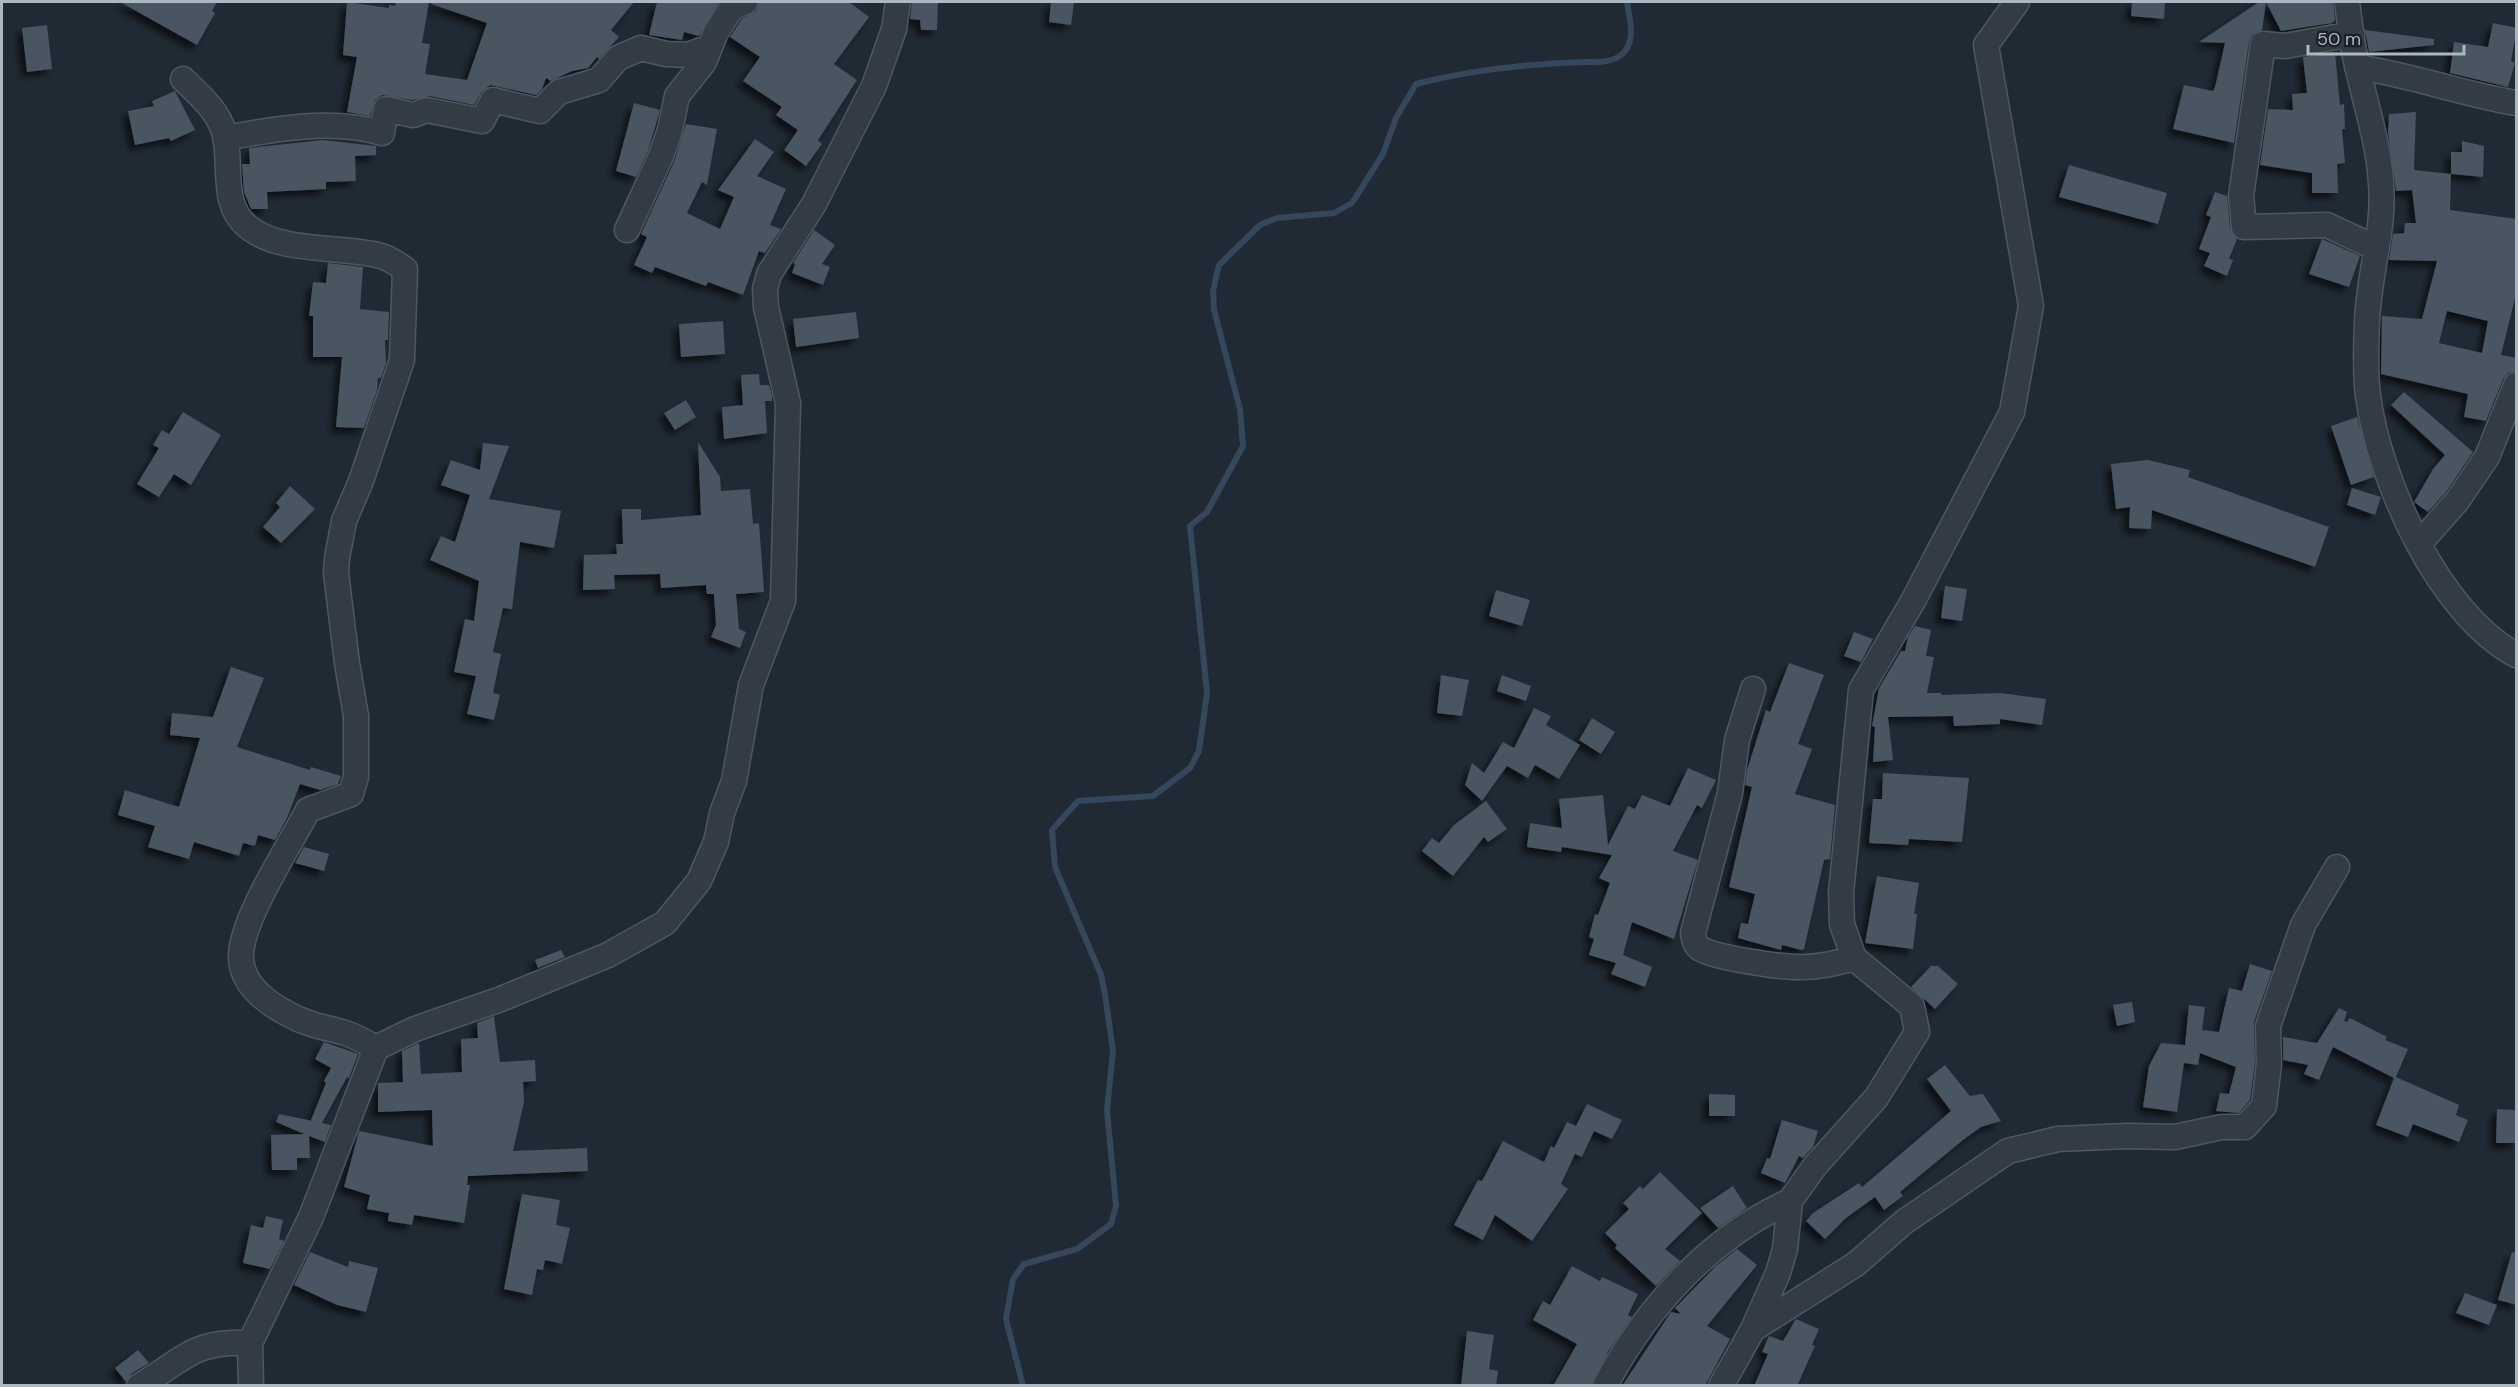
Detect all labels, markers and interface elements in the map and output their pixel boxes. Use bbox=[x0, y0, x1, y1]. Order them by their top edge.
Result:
scale bar bbox=[2308, 18, 2464, 56]
text: 50 m bbox=[2317, 27, 2361, 51]

